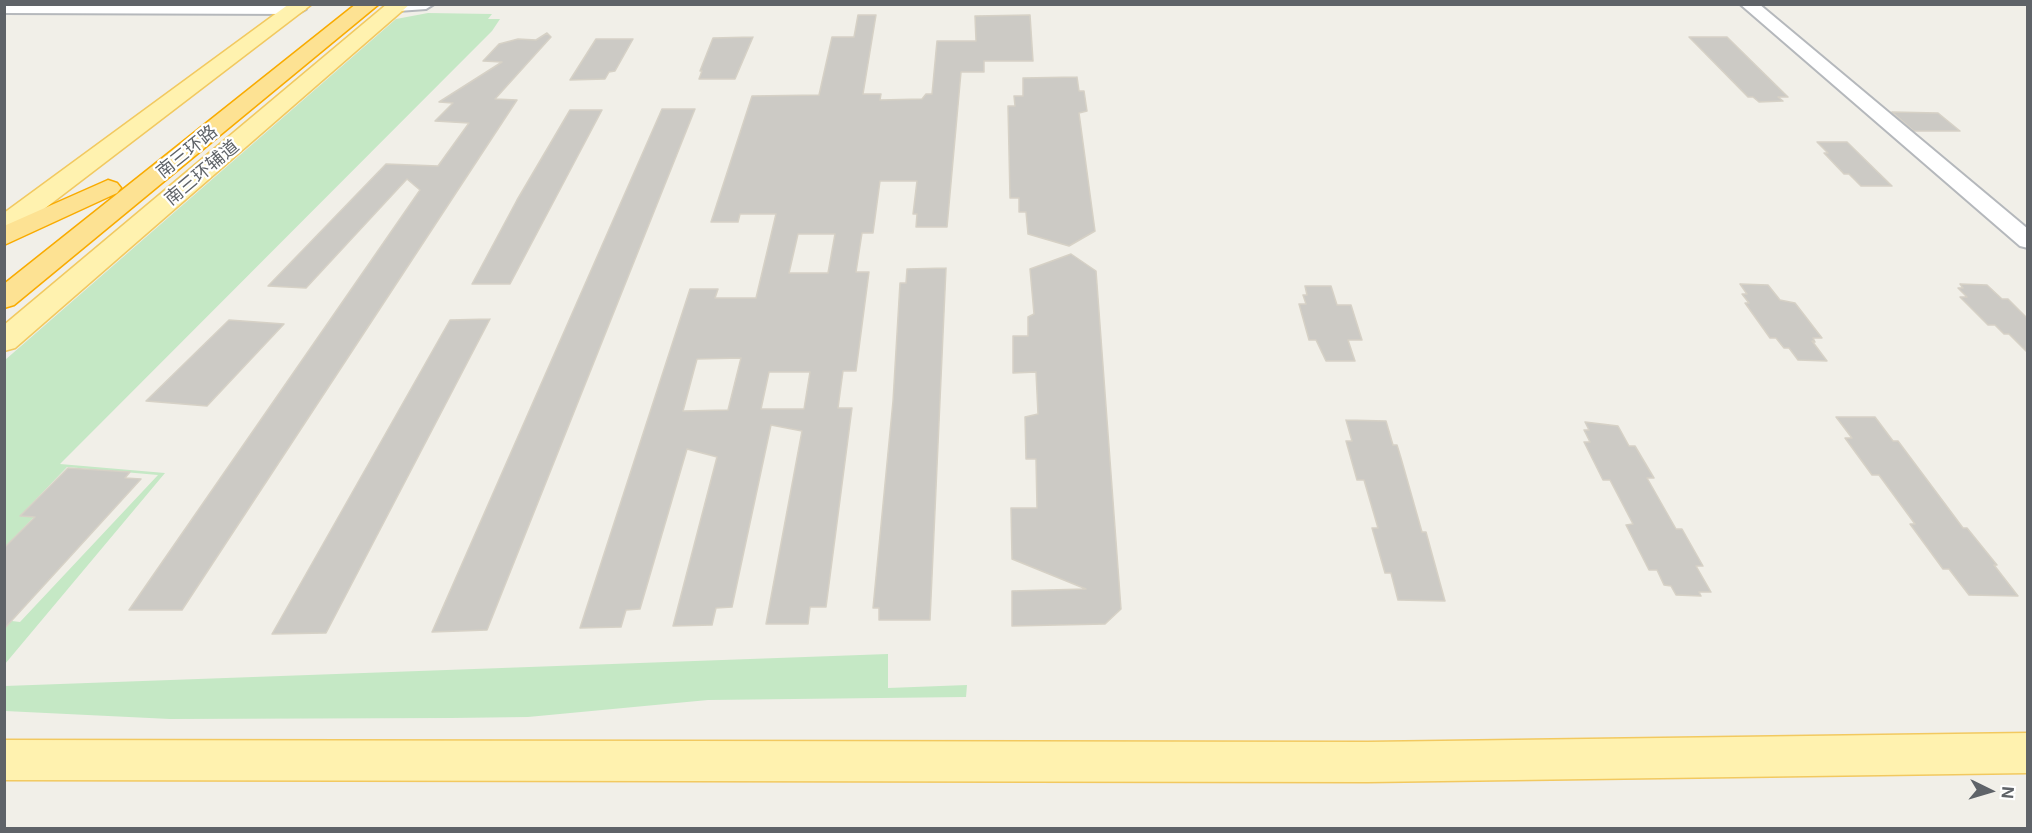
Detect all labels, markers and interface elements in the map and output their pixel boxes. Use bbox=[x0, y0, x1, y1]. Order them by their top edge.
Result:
street label: 南三环路 bbox=[152, 121, 222, 183]
street label: 南三环辅道 bbox=[161, 136, 243, 210]
north arrow bbox=[1960, 761, 2020, 821]
text: N bbox=[1997, 786, 2018, 800]

